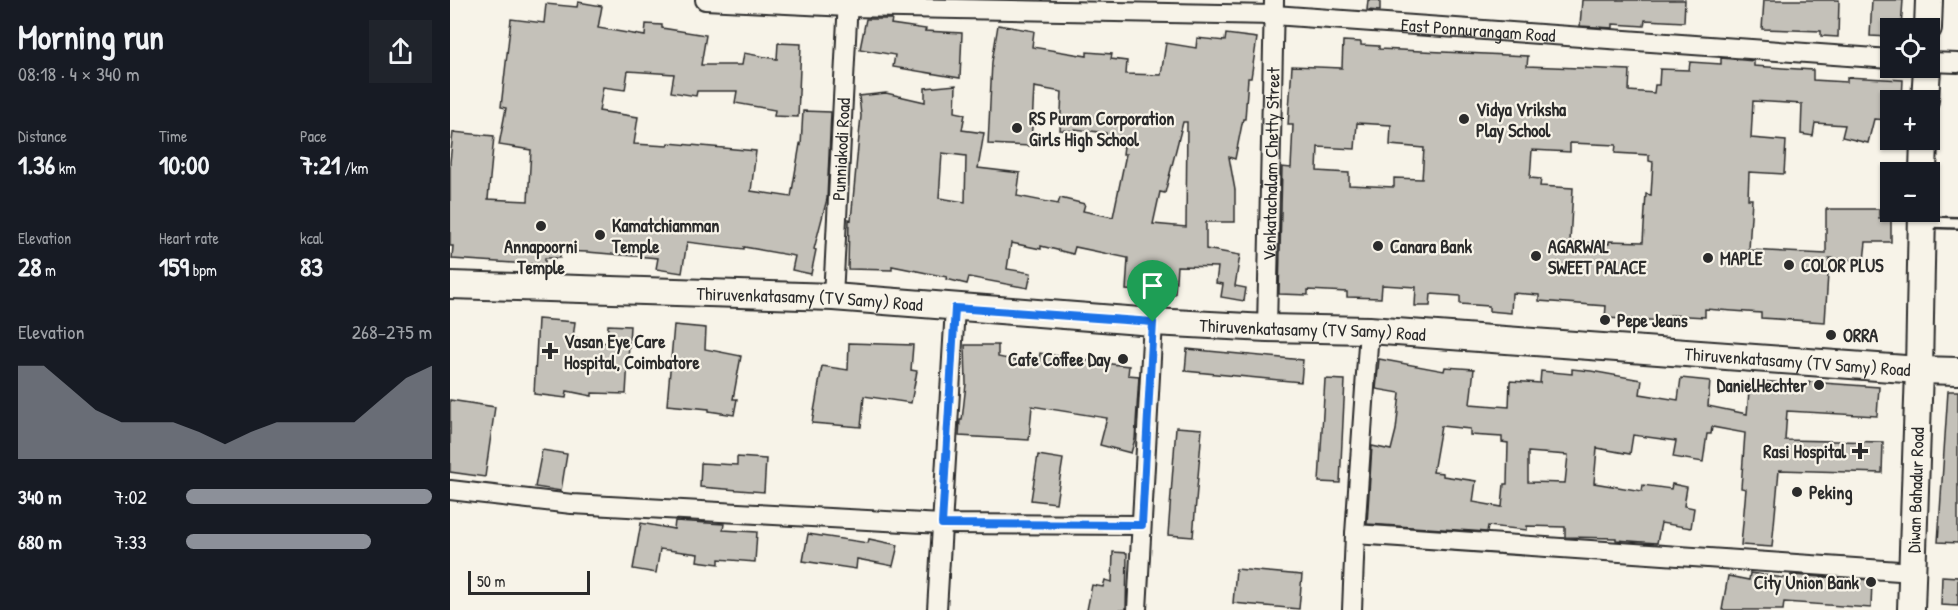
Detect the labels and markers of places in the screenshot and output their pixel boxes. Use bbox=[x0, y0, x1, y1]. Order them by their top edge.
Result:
place label: Vidya Vriksha Play School bbox=[1476, 97, 1567, 144]
place label: RS Puram Corporation Girls High School bbox=[1029, 106, 1174, 153]
marker: Vidya Vriksha Play School bbox=[1457, 112, 1471, 126]
marker: RS Puram Corporation Girls High School bbox=[1010, 121, 1024, 135]
place label: Kamatchiamman Temple bbox=[611, 213, 719, 260]
marker: Annapoorni Temple bbox=[534, 219, 548, 233]
marker: Kamatchiamman Temple bbox=[593, 228, 607, 242]
place label: Annapoorni Temple bbox=[504, 234, 578, 281]
place label: Canara Bank bbox=[1390, 234, 1473, 259]
place label: AGARWAL SWEET PALACE bbox=[1548, 234, 1648, 280]
marker: Canara Bank bbox=[1371, 239, 1385, 253]
place label: MAPLE bbox=[1720, 246, 1764, 271]
marker: AGARWAL SWEET PALACE bbox=[1529, 249, 1543, 263]
marker: MAPLE bbox=[1701, 251, 1715, 265]
place label: COLOR PLUS bbox=[1801, 253, 1884, 278]
marker: COLOR PLUS bbox=[1782, 258, 1796, 272]
pin bbox=[1127, 260, 1178, 322]
place label: Pepe Jeans bbox=[1617, 308, 1688, 334]
marker: Pepe Jeans bbox=[1598, 313, 1612, 327]
place label: ORRA bbox=[1843, 323, 1878, 348]
marker: ORRA bbox=[1824, 328, 1838, 342]
place label: Vasan Eye Care Hospital, Coimbatore bbox=[564, 329, 700, 376]
marker: Vasan Eye Care Hospital, Coimbatore bbox=[541, 342, 559, 360]
place label: Cafe Coffee Day bbox=[1008, 347, 1111, 373]
marker: Cafe Coffee Day bbox=[1116, 352, 1130, 366]
place label: DanielHechter bbox=[1717, 373, 1807, 398]
marker: DanielHechter bbox=[1812, 378, 1826, 392]
place label: Rasi Hospital bbox=[1763, 439, 1847, 465]
marker: Rasi Hospital bbox=[1851, 442, 1869, 460]
place label: Peking bbox=[1809, 480, 1852, 506]
marker: Peking bbox=[1790, 485, 1804, 499]
place label: City Union Bank bbox=[1754, 570, 1860, 596]
marker: City Union Bank bbox=[1864, 575, 1878, 589]

